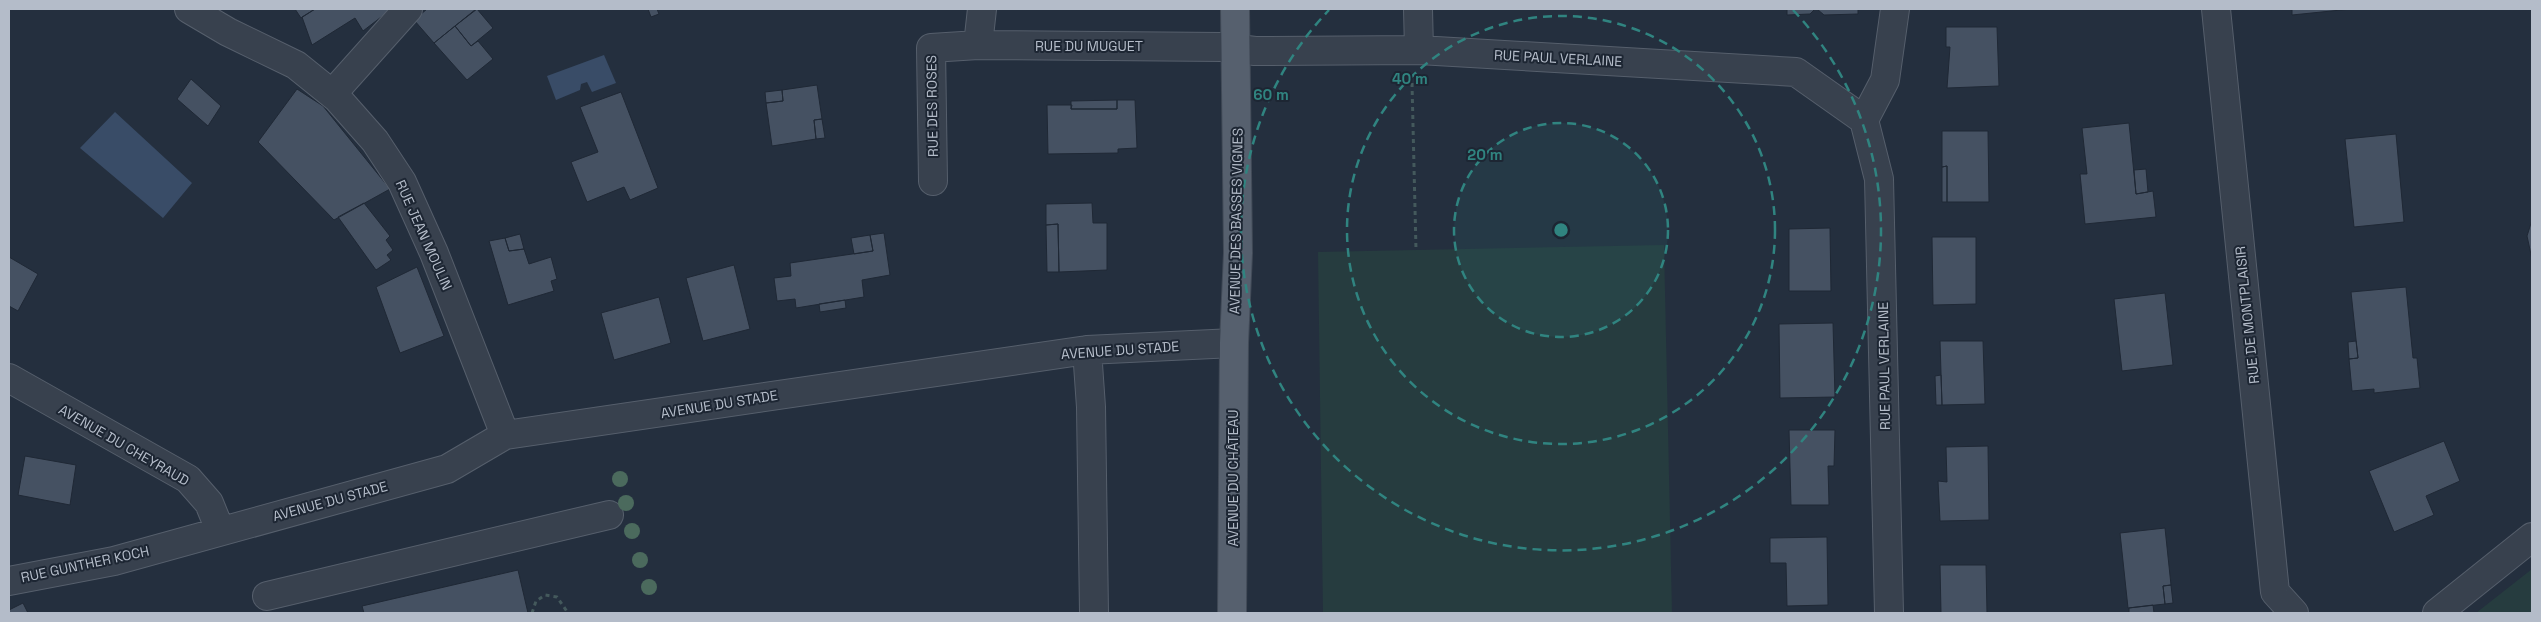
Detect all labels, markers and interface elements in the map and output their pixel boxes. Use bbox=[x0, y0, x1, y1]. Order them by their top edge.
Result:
street label: RUE DU MUGUET bbox=[1035, 37, 1143, 55]
street label: RUE PAUL VERLAINE bbox=[1493, 46, 1623, 70]
street label: RUE DES ROSES bbox=[922, 55, 942, 157]
text: 40 m bbox=[1392, 69, 1428, 88]
text: 60 m bbox=[1253, 85, 1289, 104]
street label: AVENUE DES BASSES VIGNES bbox=[1225, 128, 1247, 314]
text: 20 m bbox=[1467, 145, 1503, 164]
street label: RUE JEAN MOULIN bbox=[392, 177, 456, 293]
centre of rings bbox=[1552, 221, 1570, 239]
street label: RUE DE MONTPLAISIR bbox=[2231, 245, 2263, 385]
street label: RUE PAUL VERLAINE bbox=[1874, 302, 1894, 430]
street label: AVENUE DU STADE bbox=[1060, 337, 1180, 363]
street label: AVENUE DU STADE bbox=[659, 386, 779, 422]
street label: AVENUE DU CHEYRAUD bbox=[56, 400, 192, 490]
street label: AVENUE DU CHÂTEAU bbox=[1224, 410, 1242, 546]
street label: AVENUE DU STADE bbox=[271, 477, 390, 525]
street label: RUE GUNTHER KOCH bbox=[19, 542, 151, 586]

